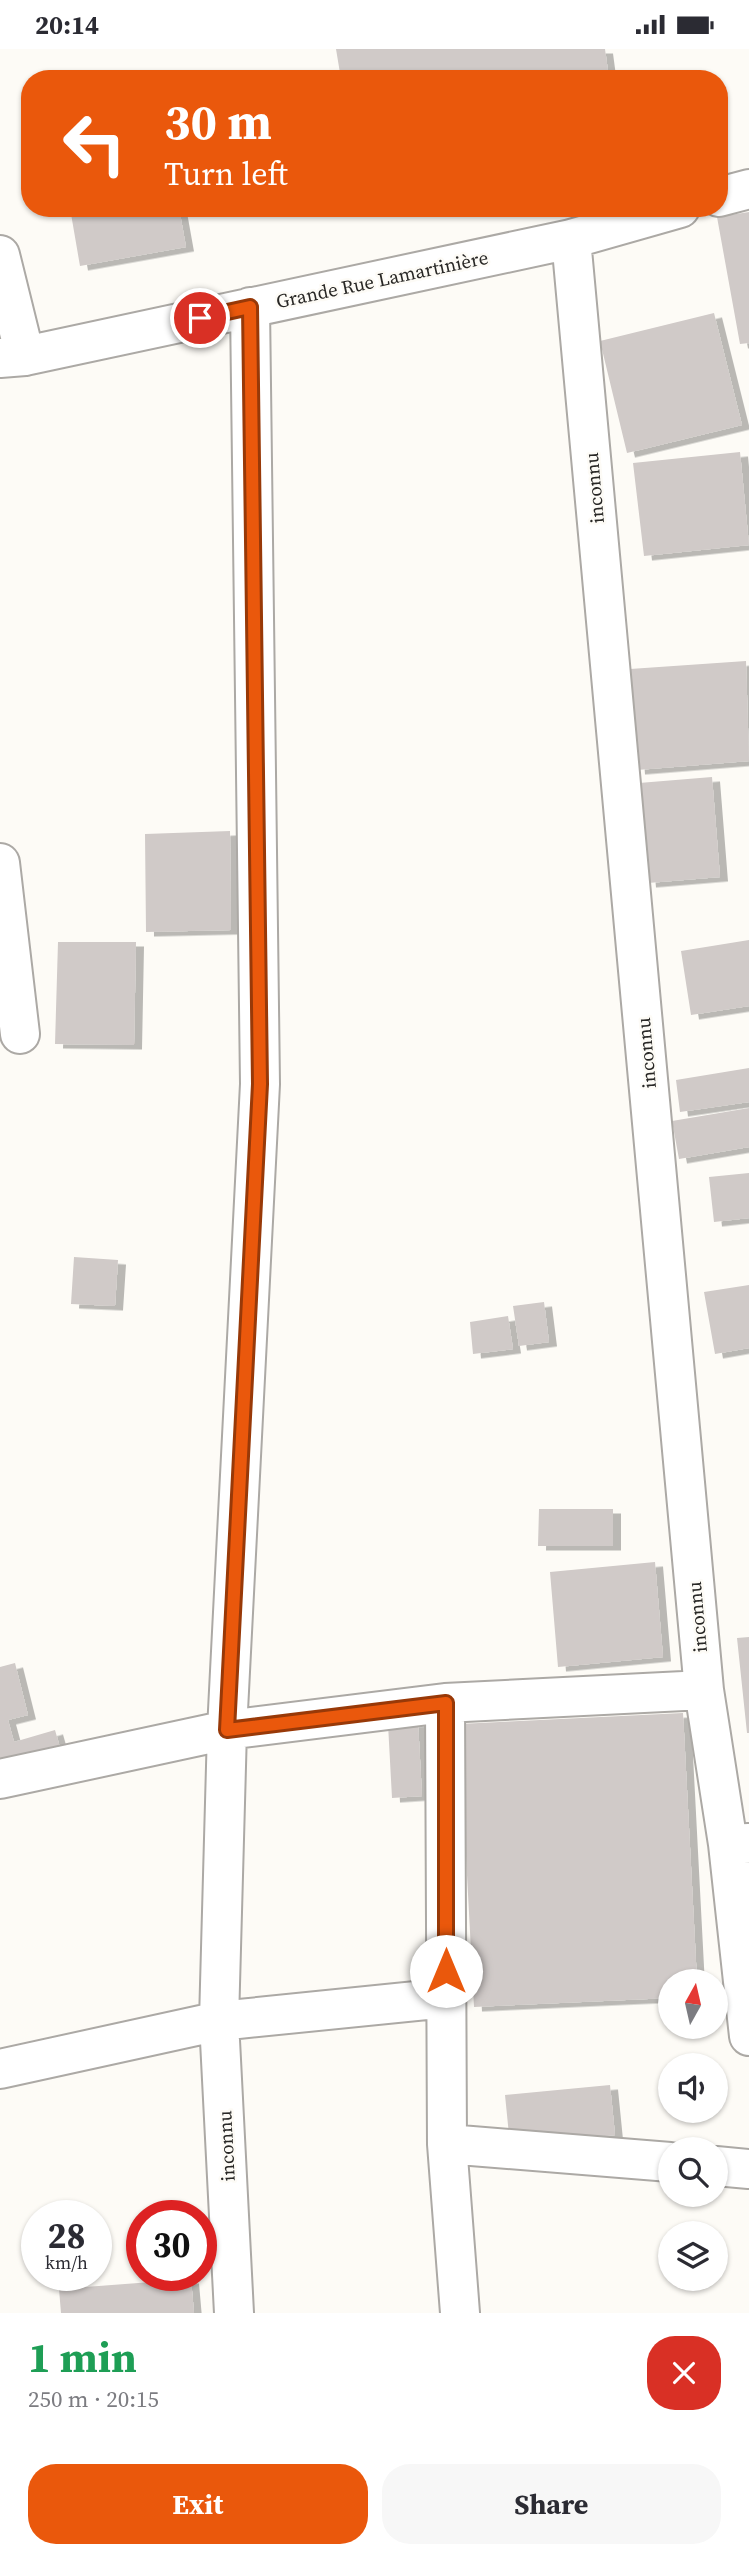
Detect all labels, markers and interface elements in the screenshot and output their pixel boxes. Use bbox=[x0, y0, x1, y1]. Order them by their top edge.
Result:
text: 20:14 bbox=[35, 7, 99, 43]
text: 30 m bbox=[164, 88, 272, 155]
icon: left bbox=[49, 98, 140, 189]
text: Turn left bbox=[164, 152, 288, 196]
street label: Grande Rue Lamartinière bbox=[274, 244, 490, 314]
pin bbox=[170, 288, 230, 348]
icon: arrive bbox=[181, 299, 219, 337]
street label: inconnu bbox=[578, 452, 610, 524]
street label: inconnu bbox=[630, 1017, 662, 1089]
street label: inconnu bbox=[681, 1581, 713, 1653]
position arrow bbox=[409, 1934, 483, 2008]
north arrow bbox=[658, 1969, 728, 2039]
map controls bbox=[658, 1969, 728, 2291]
button: sound bbox=[658, 2053, 728, 2123]
street label: inconnu bbox=[211, 2110, 241, 2182]
button: search bbox=[658, 2137, 728, 2207]
speed limit sign: 30 bbox=[126, 2200, 217, 2291]
text: 28 bbox=[48, 2212, 85, 2260]
button: layers bbox=[658, 2221, 728, 2291]
text: km/h bbox=[45, 2250, 88, 2275]
text: 1 min bbox=[28, 2328, 137, 2386]
button: close bbox=[647, 2336, 721, 2410]
text: 250 m · 20:15 bbox=[28, 2383, 159, 2415]
button: Exit bbox=[28, 2464, 368, 2544]
button: Share bbox=[382, 2464, 721, 2544]

